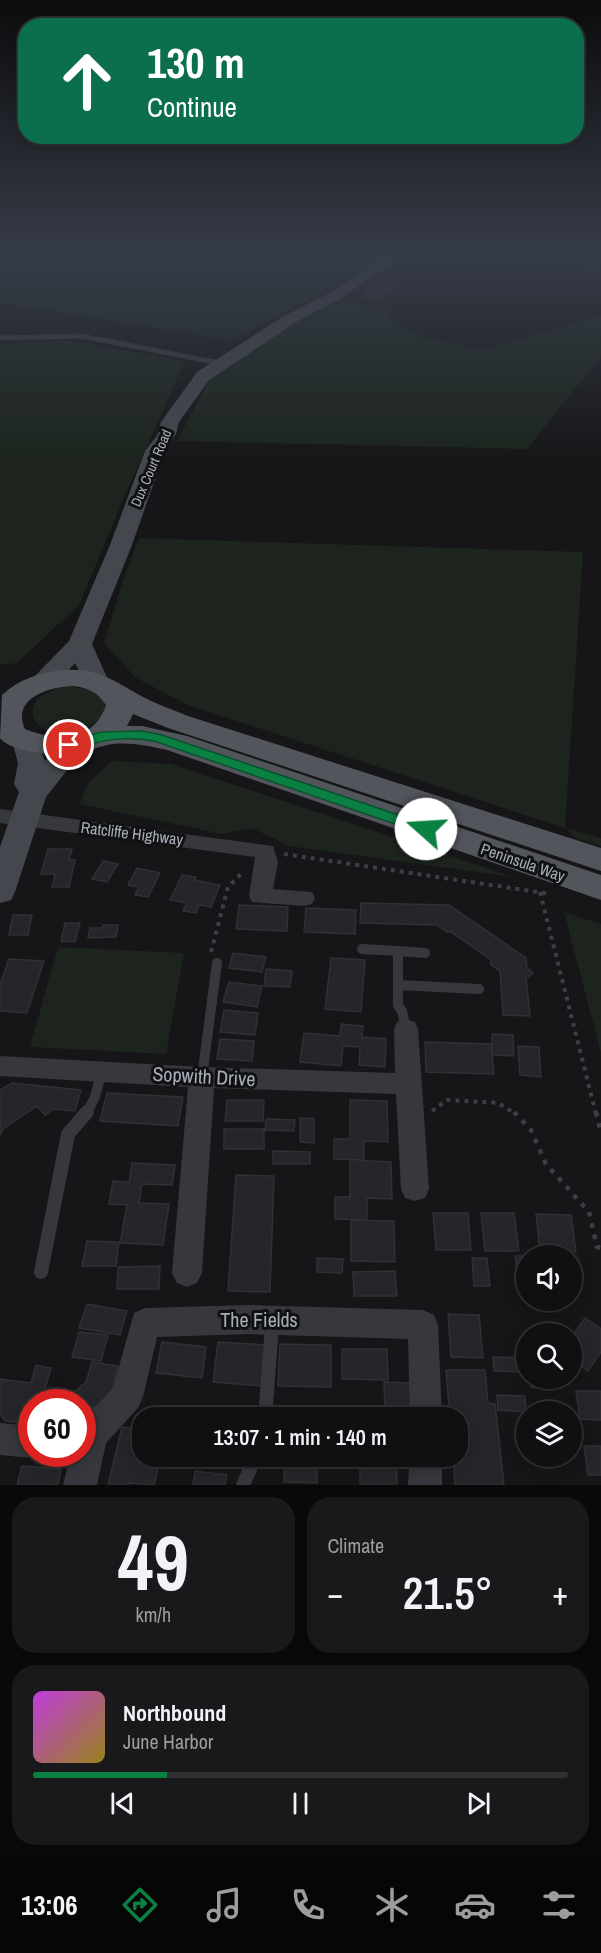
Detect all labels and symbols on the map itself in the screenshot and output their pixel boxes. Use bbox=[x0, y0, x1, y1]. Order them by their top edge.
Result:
street label: Dux Court Road bbox=[127, 427, 175, 509]
pin bbox=[43, 719, 94, 770]
position arrow bbox=[394, 797, 458, 861]
street label: Ratcliffe Highway bbox=[80, 816, 185, 850]
street label: Peninsula Way bbox=[478, 837, 568, 887]
street label: Sopwith Drive bbox=[152, 1060, 256, 1092]
street label: The Fields bbox=[220, 1306, 298, 1333]
speed limit sign: 60 bbox=[18, 1389, 96, 1467]

